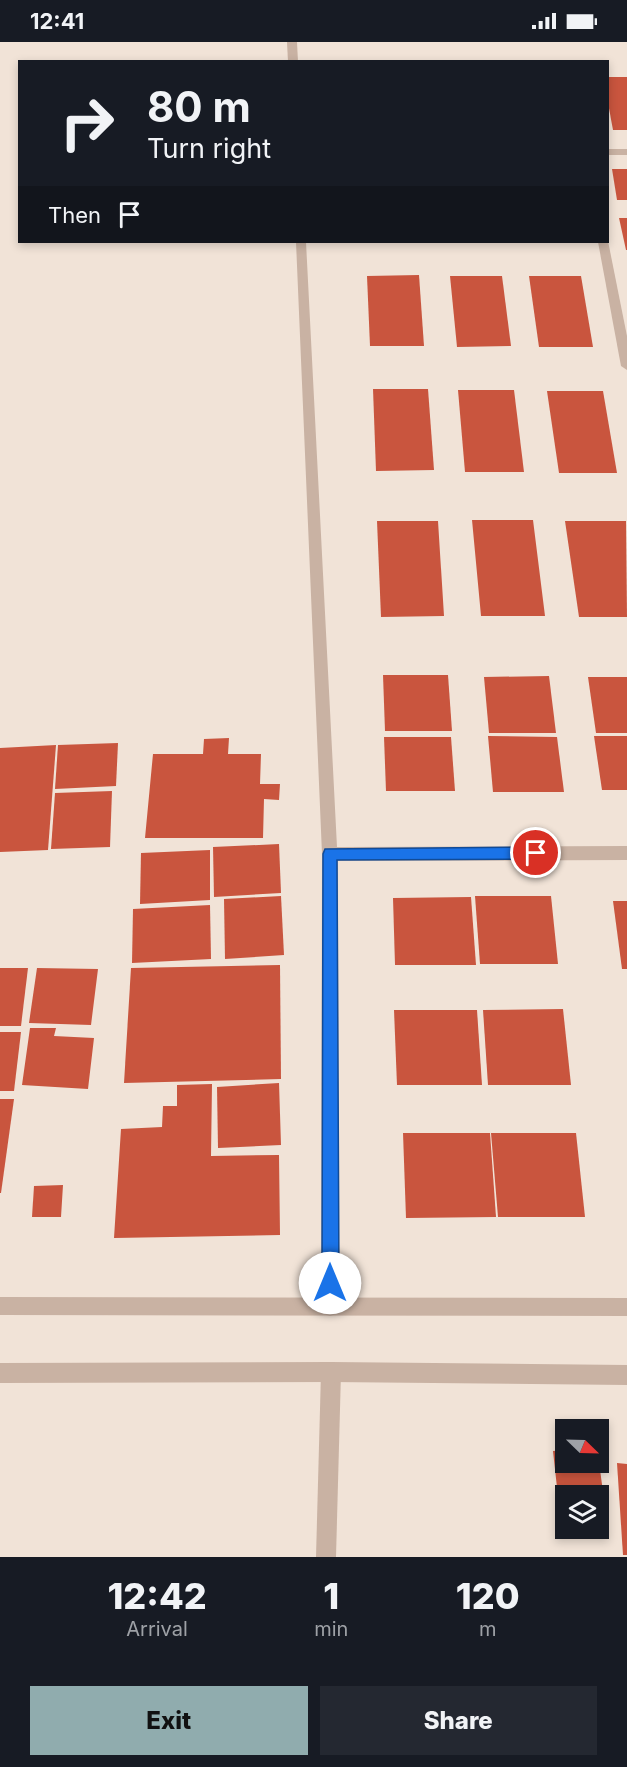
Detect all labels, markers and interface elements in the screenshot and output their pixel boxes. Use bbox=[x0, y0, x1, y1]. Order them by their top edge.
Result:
text: 12:41 bbox=[30, 8, 84, 34]
text: 80 m bbox=[147, 81, 251, 132]
icon: right bbox=[48, 84, 126, 162]
text: Turn right bbox=[147, 132, 271, 165]
icon: arrive bbox=[113, 198, 146, 231]
text: Then bbox=[48, 202, 101, 228]
pin bbox=[510, 827, 561, 878]
icon: arrive bbox=[519, 836, 552, 869]
position arrow bbox=[298, 1251, 362, 1315]
north arrow bbox=[555, 1419, 609, 1473]
map controls bbox=[555, 1419, 609, 1539]
button: layers bbox=[555, 1485, 609, 1539]
text: 12:42 bbox=[107, 1574, 207, 1618]
text: 1 bbox=[323, 1574, 339, 1618]
text: 120 bbox=[456, 1574, 520, 1618]
text: Arrival bbox=[126, 1617, 188, 1641]
text: min bbox=[314, 1617, 348, 1641]
text: m bbox=[479, 1617, 496, 1641]
button: Exit bbox=[30, 1686, 308, 1755]
button: Share bbox=[320, 1686, 597, 1755]

